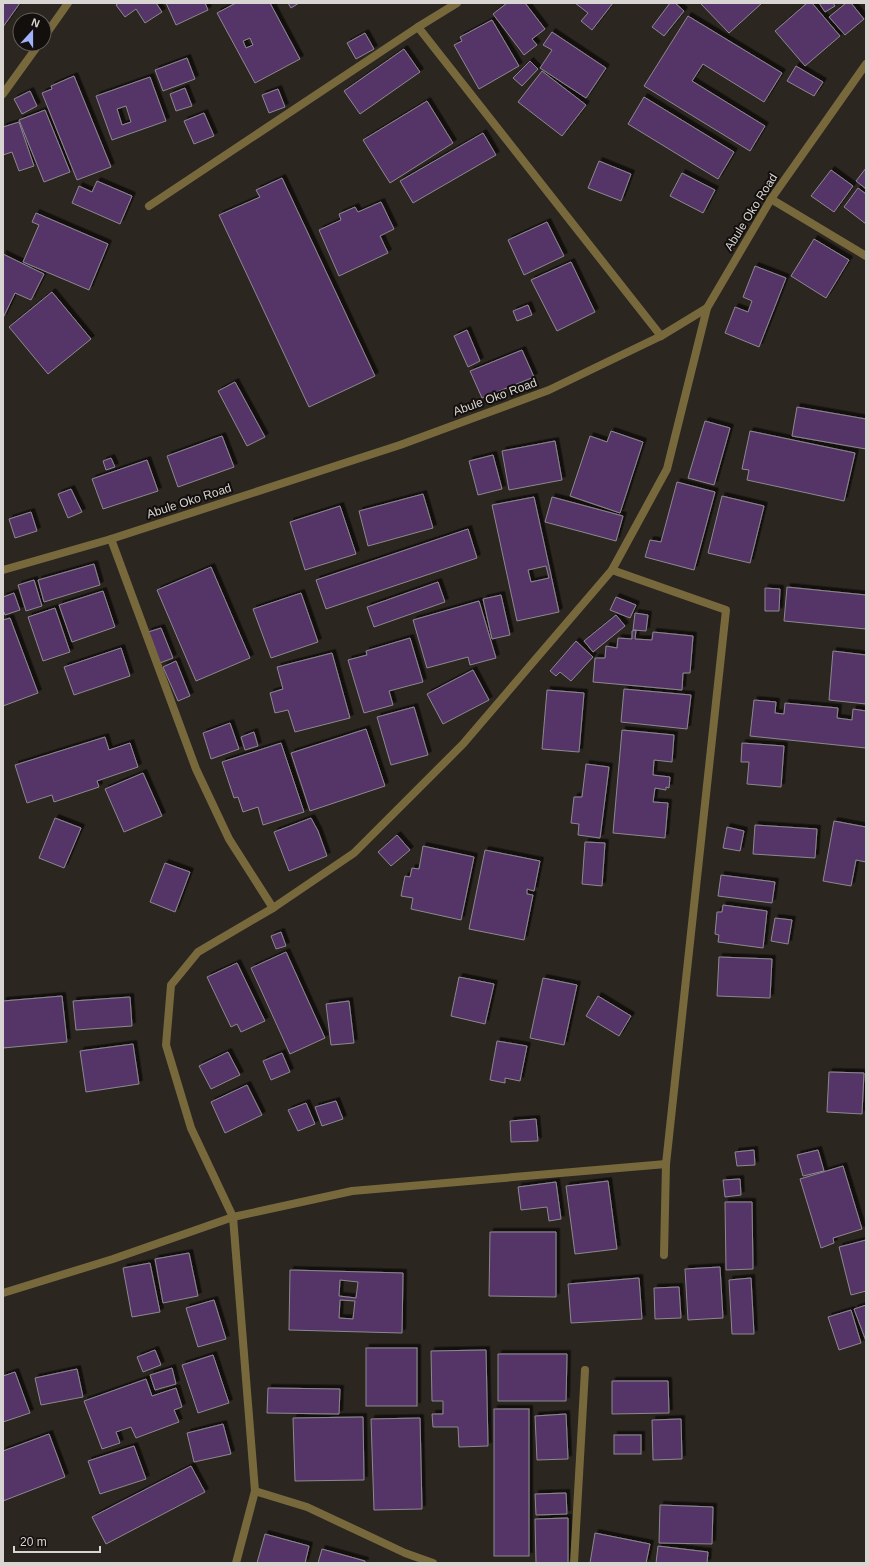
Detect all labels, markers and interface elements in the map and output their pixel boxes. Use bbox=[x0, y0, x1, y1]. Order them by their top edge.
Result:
north arrow bbox=[12, 12, 52, 52]
text: N bbox=[30, 16, 41, 30]
street label: Abule Oko Road bbox=[722, 171, 780, 253]
street label: Abule Oko Road bbox=[451, 375, 539, 419]
street label: Abule Oko Road bbox=[145, 481, 233, 521]
scale bar bbox=[14, 1528, 100, 1554]
text: 20 m bbox=[20, 1535, 47, 1549]

